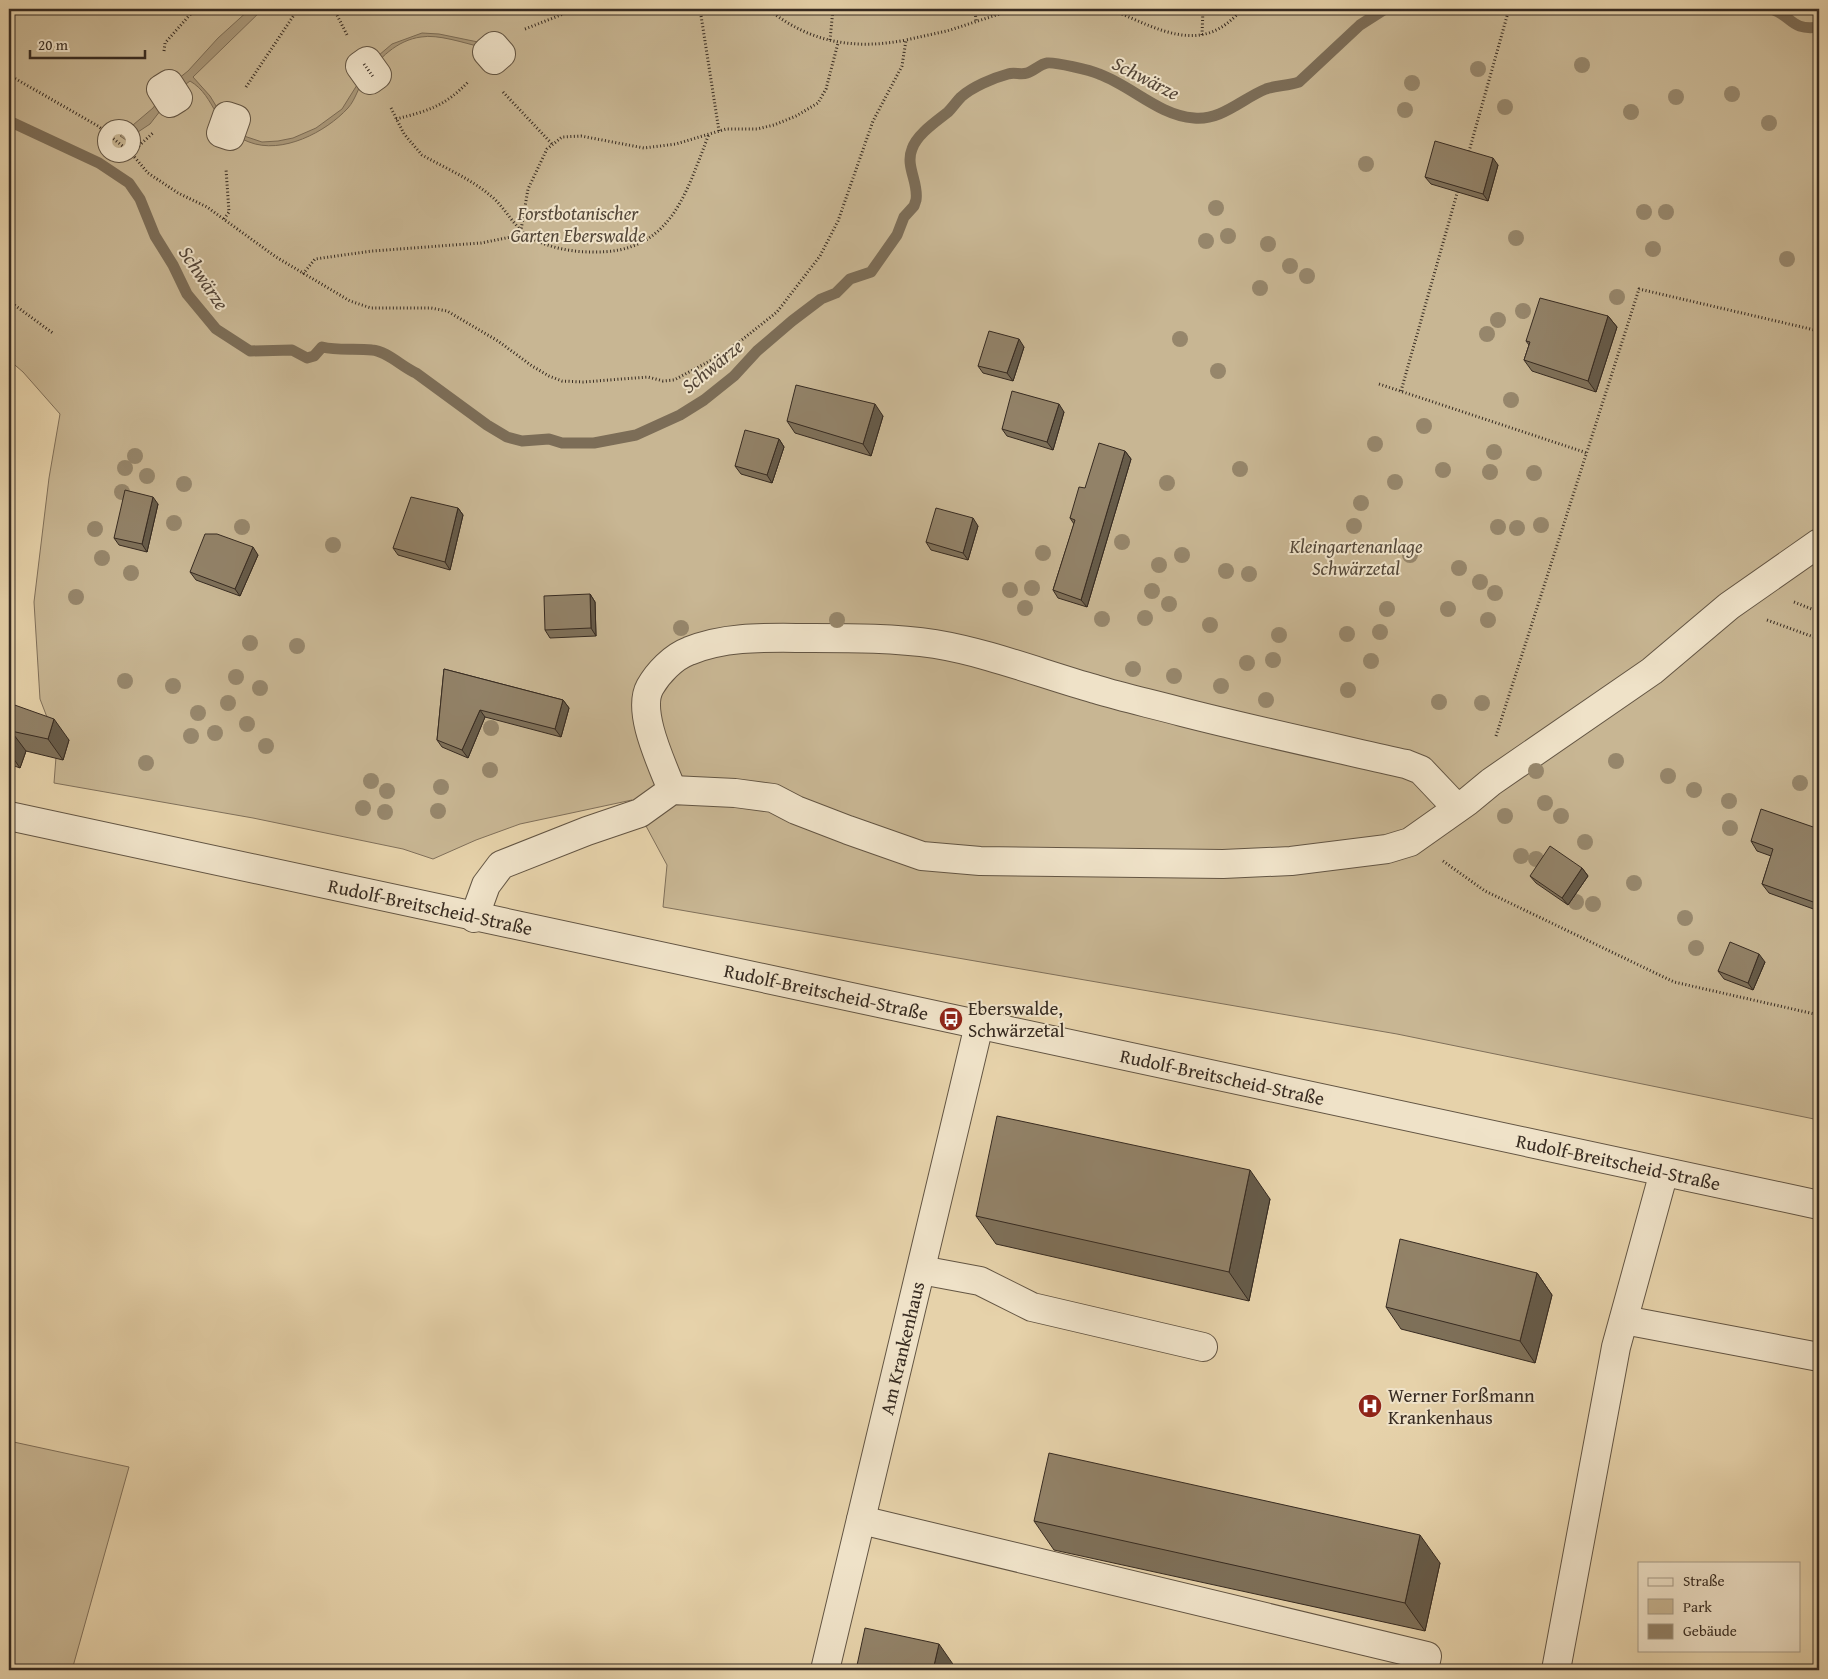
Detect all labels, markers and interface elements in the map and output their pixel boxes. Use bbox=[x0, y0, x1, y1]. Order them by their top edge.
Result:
scale bar bbox=[30, 28, 145, 60]
text: 20 m bbox=[38, 34, 69, 55]
water label: Schwärze bbox=[1108, 48, 1185, 107]
park label: Forstbotanischer Garten Eberswalde bbox=[510, 199, 646, 249]
water label: Schwärze bbox=[172, 240, 237, 316]
water label: Schwärze bbox=[675, 332, 749, 400]
park label: Kleingartenanlage Schwärzetal bbox=[1288, 532, 1423, 582]
street label: Rudolf-Breitscheid-Straße bbox=[326, 871, 535, 942]
street label: Rudolf-Breitscheid-Straße bbox=[722, 956, 931, 1027]
place label: Eberswalde, Schwärzetal bbox=[968, 994, 1065, 1044]
bus stop icon: Eberswalde, Schwärzetal bbox=[938, 1006, 964, 1032]
street label: Rudolf-Breitscheid-Straße bbox=[1117, 1041, 1327, 1112]
street label: Rudolf-Breitscheid-Straße bbox=[1513, 1126, 1723, 1197]
street label: Am Krankenhaus bbox=[872, 1279, 931, 1418]
place label: Werner Forßmann Krankenhaus bbox=[1388, 1381, 1535, 1431]
hospital icon: Werner Forßmann Krankenhaus bbox=[1357, 1393, 1383, 1419]
legend bbox=[1638, 1562, 1800, 1652]
text: Straße bbox=[1683, 1570, 1725, 1591]
text: Park bbox=[1683, 1596, 1712, 1617]
text: Gebäude bbox=[1683, 1620, 1737, 1641]

